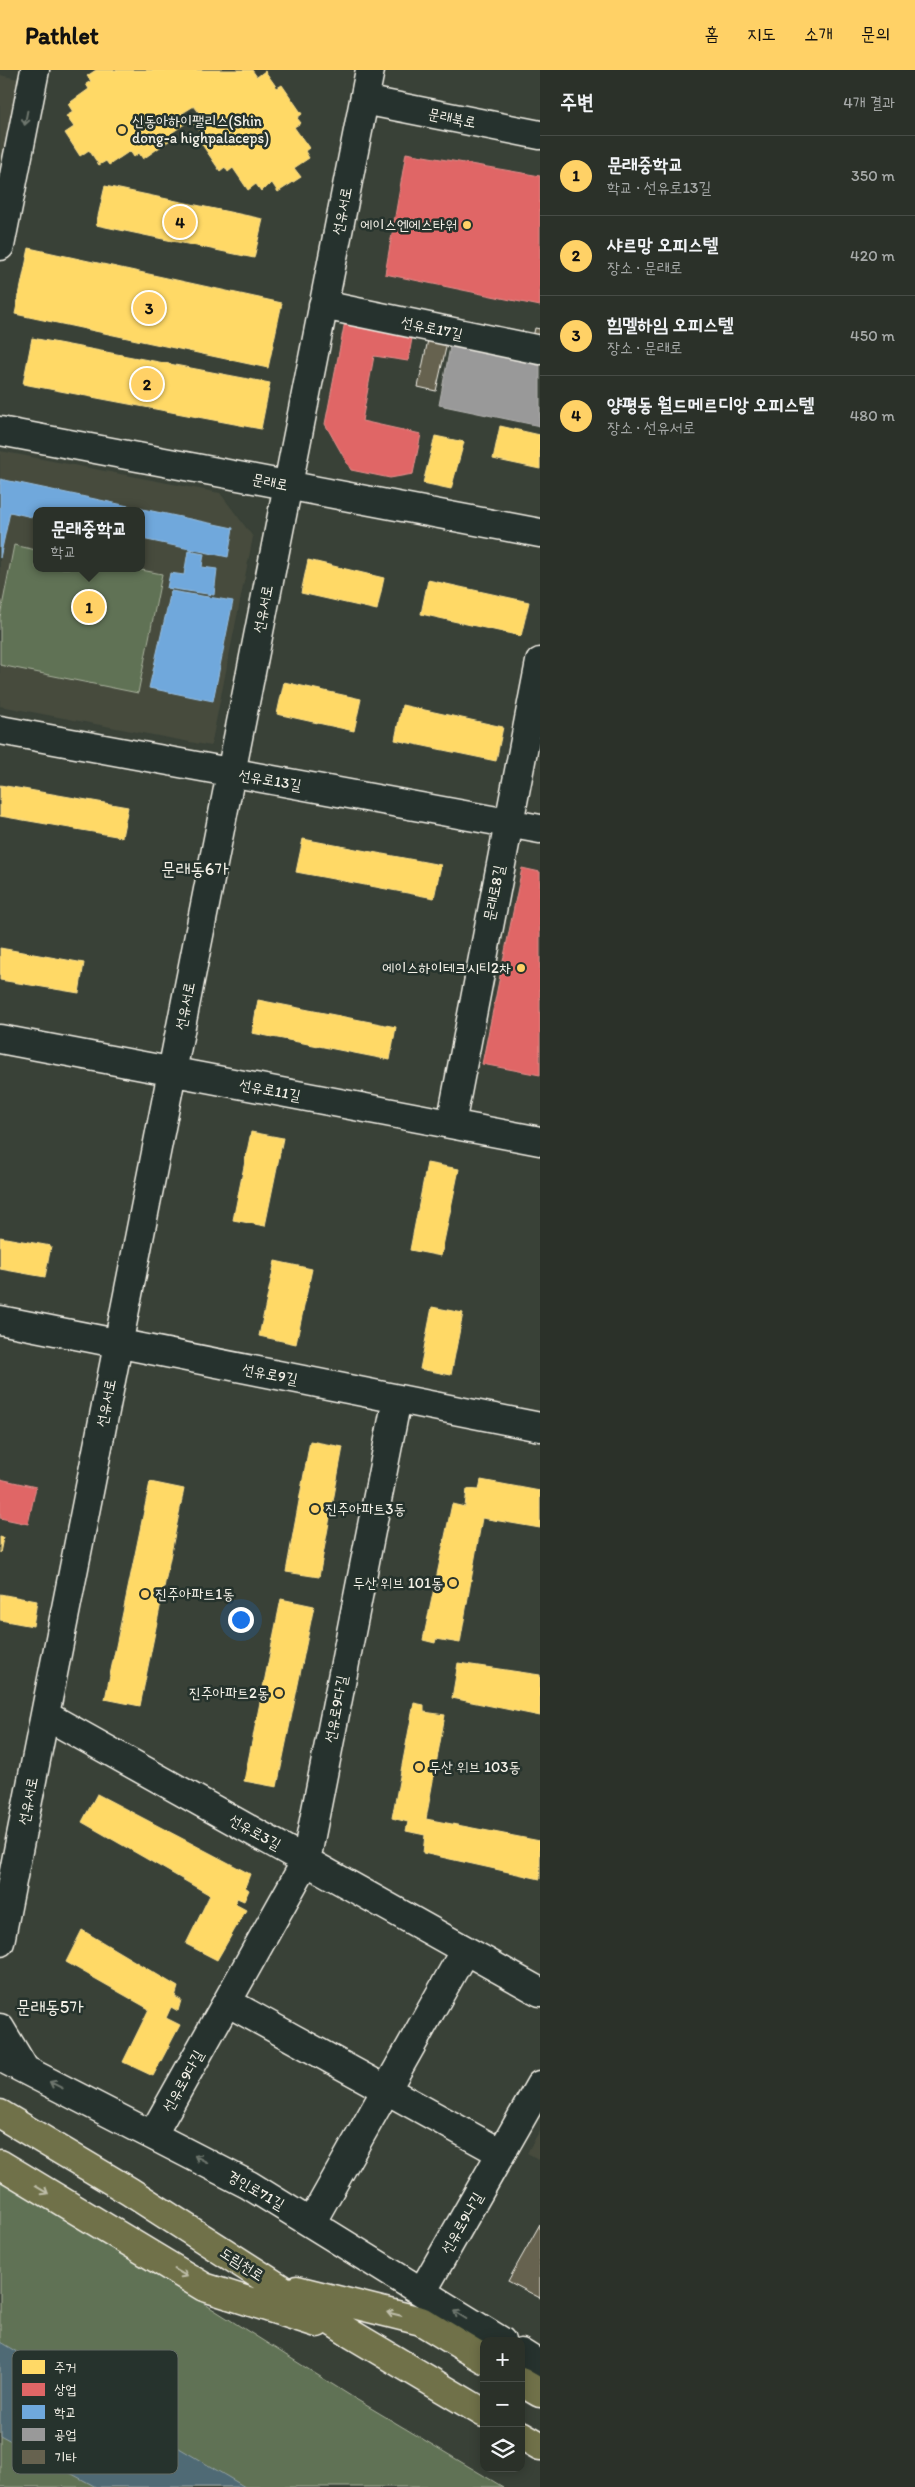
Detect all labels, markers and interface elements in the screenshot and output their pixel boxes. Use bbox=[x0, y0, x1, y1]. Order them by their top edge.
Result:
text: Pathlet bbox=[25, 21, 99, 50]
text: 홈 bbox=[705, 23, 719, 45]
text: 지도 bbox=[747, 23, 776, 45]
text: 소개 bbox=[804, 23, 833, 45]
text: 문의 bbox=[861, 23, 890, 45]
text: 주변 bbox=[560, 89, 594, 114]
text: 4개 결과 bbox=[843, 93, 895, 112]
street label: 문래북로 bbox=[427, 105, 477, 131]
one-way arrow bbox=[20, 109, 30, 125]
place label: 신동아하이팰리스(Shin dong-a highpalaceps) bbox=[132, 112, 269, 147]
marker: 신동아하이팰리스(Shin dong-a highpalaceps) bbox=[116, 124, 128, 136]
text: 문래중학교 bbox=[607, 153, 683, 176]
text: 1 bbox=[572, 166, 580, 185]
text: 350 m bbox=[851, 166, 895, 185]
text: 학교 · 선유로13길 bbox=[607, 178, 711, 197]
street label: 선유서로 bbox=[329, 186, 355, 236]
pin: 4 bbox=[164, 203, 196, 241]
place label: 에이스엔에스타워 bbox=[360, 216, 457, 234]
marker: 에이스엔에스타워 bbox=[461, 219, 473, 231]
text: 샤르망 오피스텔 bbox=[607, 233, 718, 256]
text: 2 bbox=[572, 246, 580, 265]
text: 420 m bbox=[850, 246, 895, 265]
text: 장소 · 문래로 bbox=[607, 258, 682, 277]
pin: 3 bbox=[133, 289, 165, 327]
street label: 선유로17길 bbox=[399, 313, 465, 343]
text: 힘멜하임 오피스텔 bbox=[607, 313, 734, 336]
text: 3 bbox=[572, 326, 580, 345]
text: 450 m bbox=[850, 326, 895, 345]
text: 장소 · 문래로 bbox=[607, 338, 682, 357]
pin: 2 bbox=[131, 365, 163, 403]
text: 양평동 월드메르디앙 오피스텔 bbox=[607, 393, 814, 416]
text: 4 bbox=[571, 406, 581, 425]
text: 480 m bbox=[850, 406, 895, 425]
text: 장소 · 선유서로 bbox=[607, 418, 695, 437]
street label: 문래로 bbox=[251, 470, 289, 494]
popup bbox=[33, 507, 145, 572]
text: 문래중학교 bbox=[51, 517, 127, 540]
text: 학교 bbox=[51, 542, 77, 561]
street label: 선유서로 bbox=[250, 584, 276, 634]
pin: 1 bbox=[73, 588, 105, 626]
street label: 선유로13길 bbox=[237, 766, 303, 794]
district label: 문래동6가 bbox=[161, 858, 229, 880]
street label: 문래로8길 bbox=[480, 864, 508, 922]
place label: 에이스하이테크시티2차 bbox=[382, 959, 511, 977]
marker: 에이스하이테크시티2차 bbox=[515, 962, 527, 974]
street label: 선유서로 bbox=[172, 981, 198, 1031]
street label: 선유로11길 bbox=[238, 1075, 302, 1105]
street label: 선유로9길 bbox=[241, 1360, 299, 1388]
street label: 선유서로 bbox=[93, 1378, 119, 1428]
place label: 진주아파트3동 bbox=[325, 1500, 406, 1518]
marker: 진주아파트3동 bbox=[309, 1503, 321, 1515]
place label: 두산 위브 101동 bbox=[353, 1574, 443, 1592]
marker: 두산 위브 101동 bbox=[447, 1577, 459, 1589]
place label: 진주아파트1동 bbox=[155, 1585, 234, 1603]
marker: 진주아파트1동 bbox=[139, 1588, 151, 1600]
your location bbox=[228, 1607, 254, 1633]
street label: 선유로9다길 bbox=[321, 1674, 351, 1744]
place label: 진주아파트2동 bbox=[189, 1684, 269, 1702]
marker: 진주아파트2동 bbox=[273, 1687, 285, 1699]
place label: 두산 위브 103동 bbox=[429, 1758, 520, 1776]
marker: 두산 위브 103동 bbox=[413, 1761, 425, 1773]
street label: 선유서로 bbox=[15, 1776, 41, 1826]
street label: 선유로3길 bbox=[226, 1810, 284, 1854]
district label: 문래동5가 bbox=[16, 1996, 84, 2018]
street label: 선유로9다길 bbox=[159, 2047, 207, 2115]
one-way arrow bbox=[49, 2080, 64, 2090]
one-way arrow bbox=[194, 2154, 209, 2163]
street label: 경인로71길 bbox=[224, 2167, 288, 2213]
one-way arrow bbox=[34, 2185, 48, 2195]
street label: 선유로9나길 bbox=[437, 2189, 487, 2257]
street label: 도림천로 bbox=[217, 2243, 267, 2285]
one-way arrow bbox=[174, 2269, 188, 2279]
one-way arrow bbox=[386, 2309, 402, 2318]
one-way arrow bbox=[453, 2310, 467, 2321]
map controls bbox=[480, 2337, 525, 2472]
button: + bbox=[480, 2337, 525, 2382]
legend bbox=[12, 2350, 178, 2474]
text: 주거 bbox=[54, 2359, 77, 2376]
text: 상업 bbox=[54, 2381, 77, 2398]
button: − bbox=[480, 2382, 525, 2427]
text: 학교 bbox=[54, 2404, 77, 2421]
text: 공업 bbox=[54, 2426, 77, 2443]
button: layers bbox=[480, 2427, 525, 2472]
text: 기타 bbox=[54, 2449, 77, 2466]

